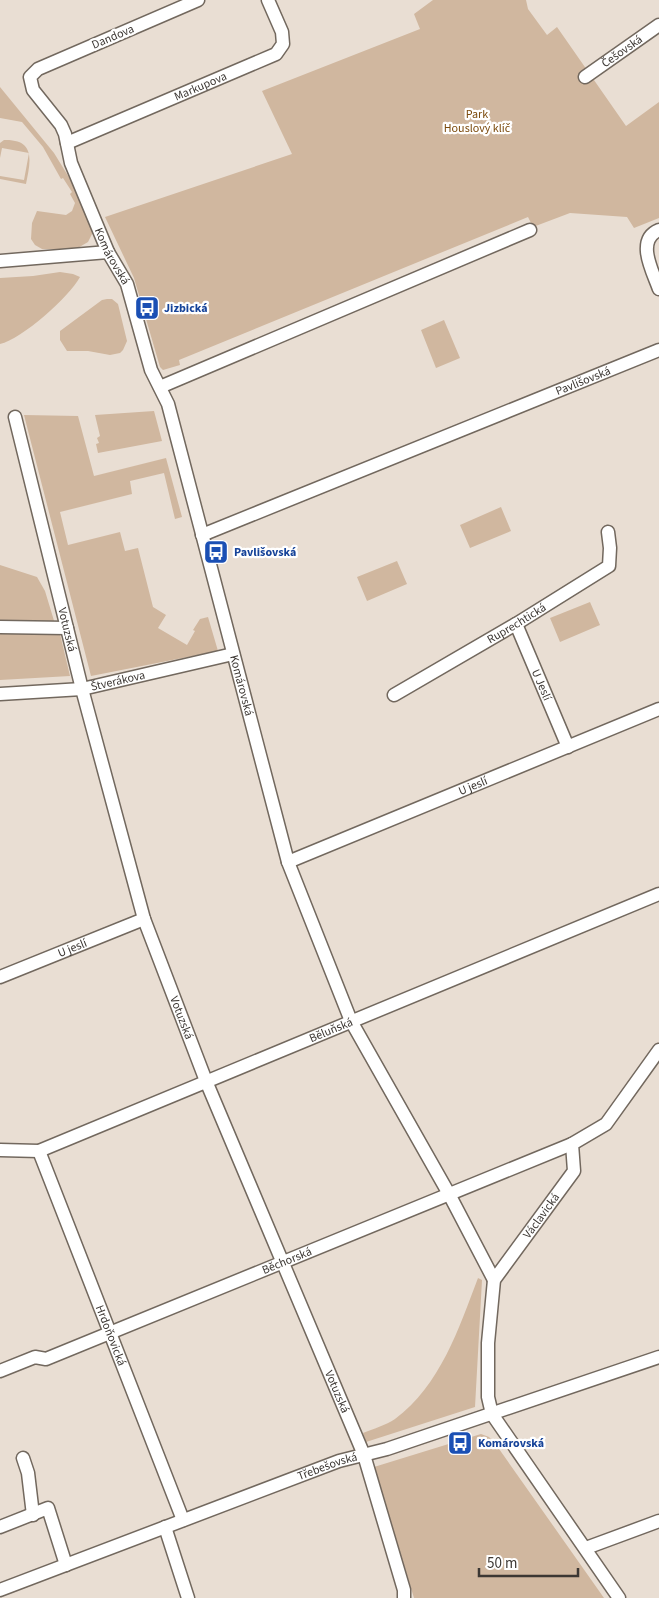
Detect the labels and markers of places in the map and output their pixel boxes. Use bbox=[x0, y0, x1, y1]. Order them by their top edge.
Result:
bus stop icon: Jizbická bbox=[134, 295, 160, 321]
place label: Jizbická bbox=[164, 300, 208, 317]
bus stop icon: Pavlišovská bbox=[203, 539, 229, 565]
place label: Pavlišovská bbox=[234, 544, 296, 561]
bus stop icon: Komárovská bbox=[447, 1430, 473, 1456]
place label: Komárovská bbox=[478, 1435, 544, 1452]

